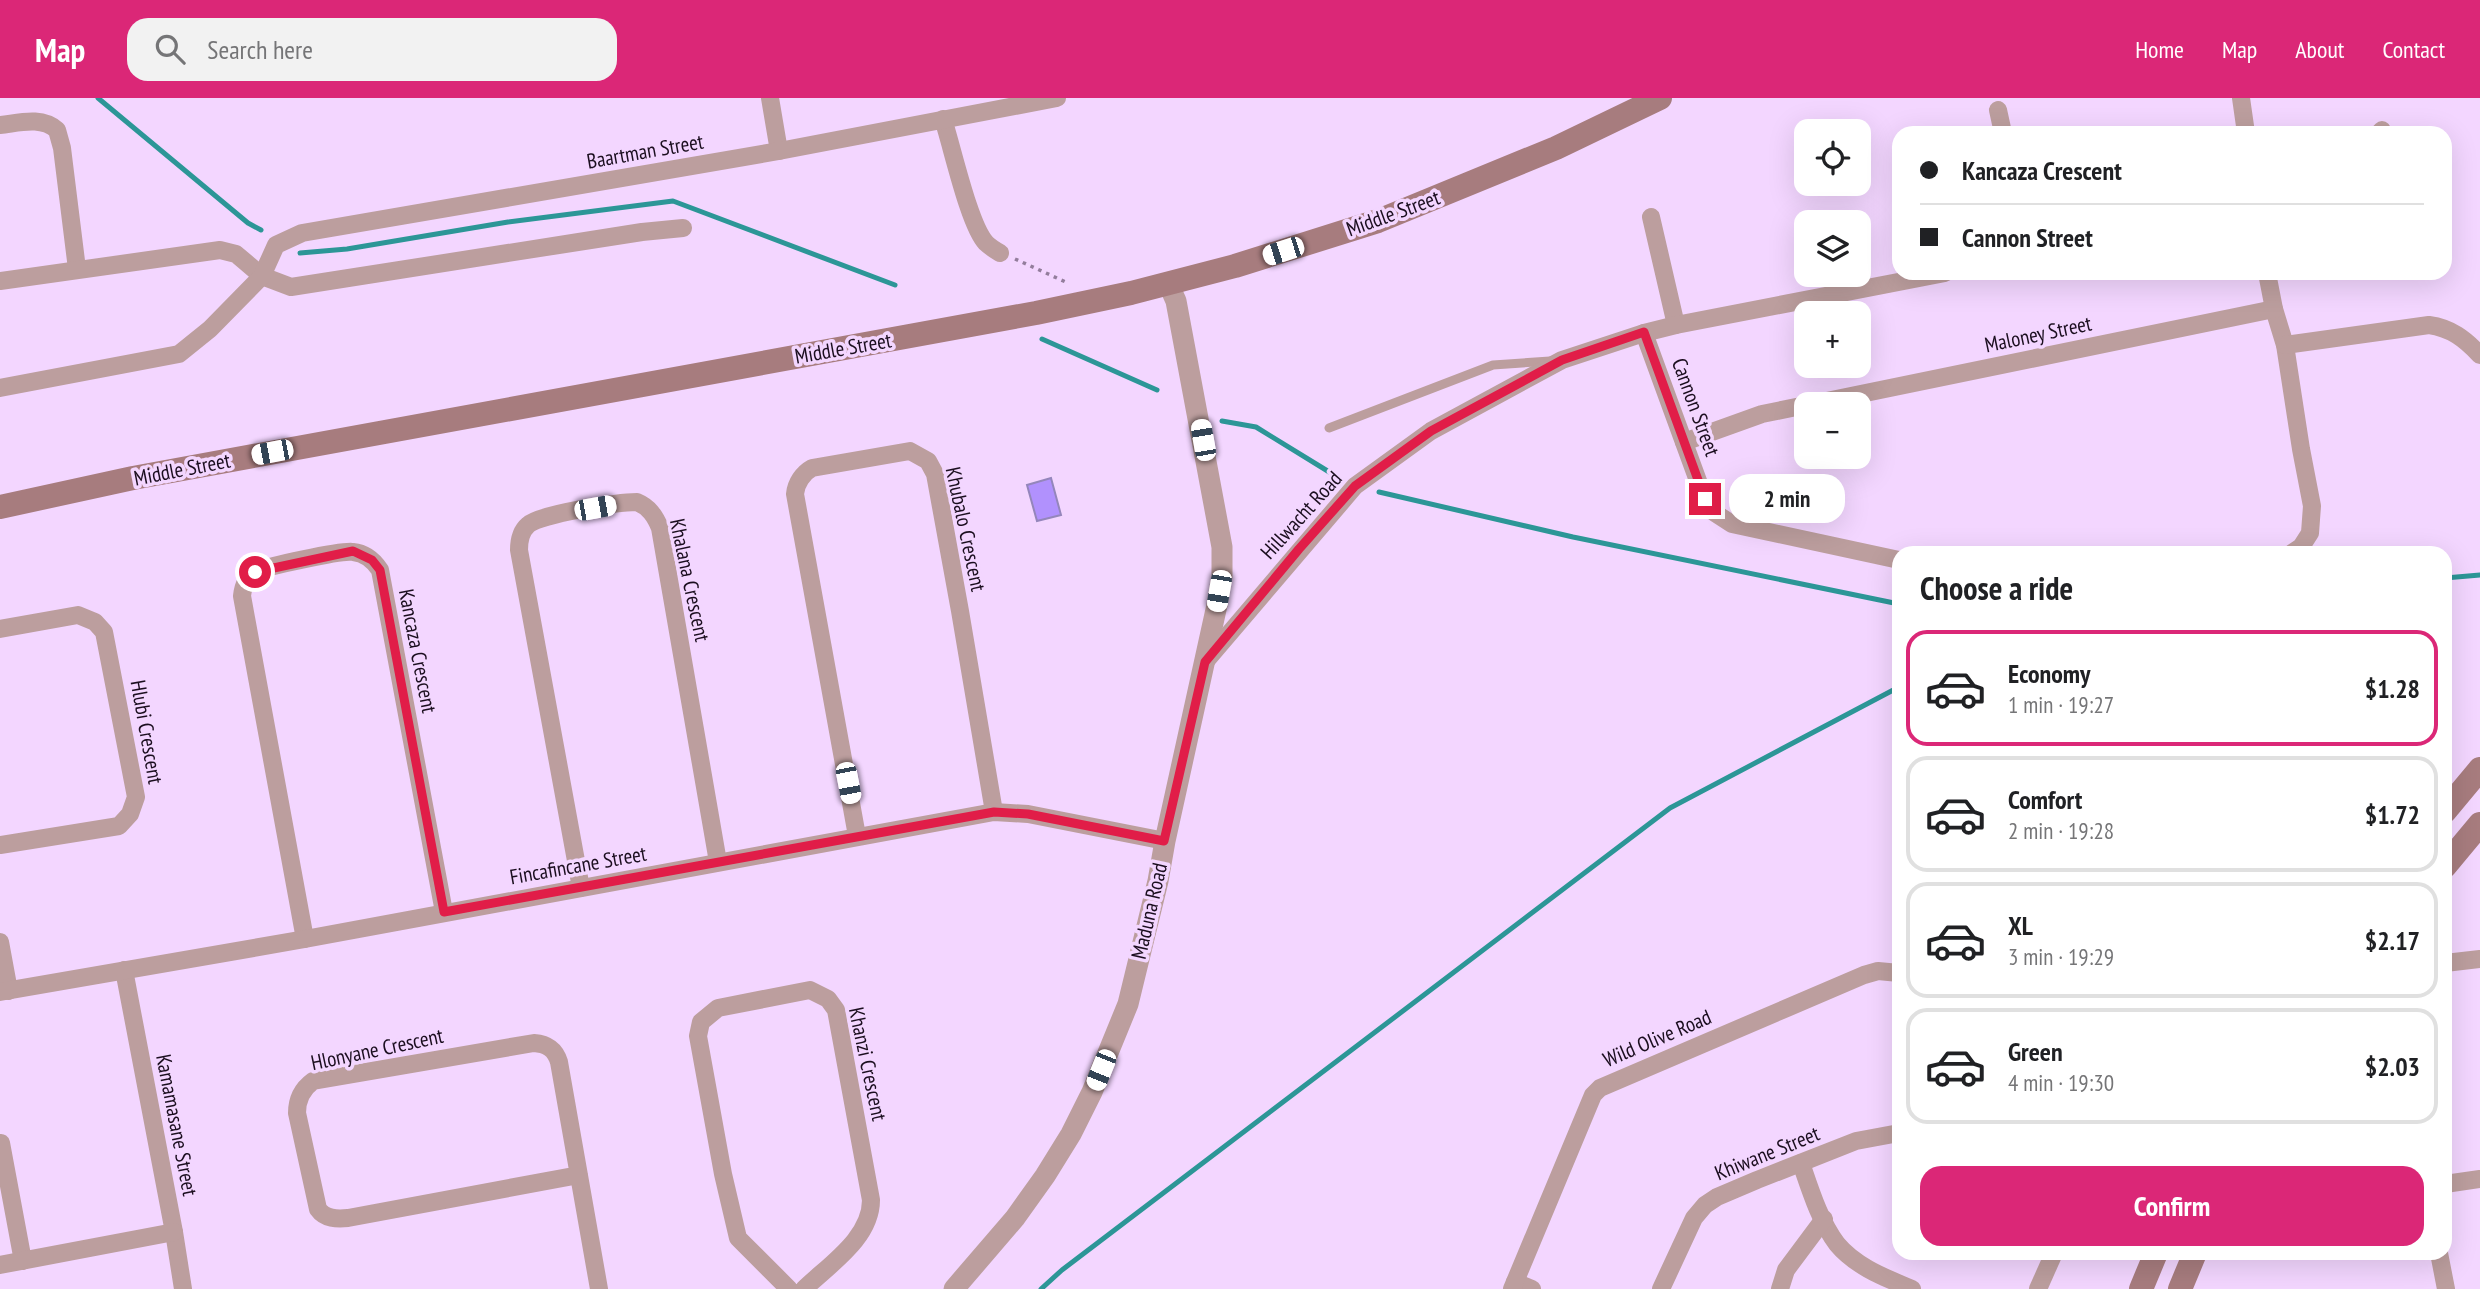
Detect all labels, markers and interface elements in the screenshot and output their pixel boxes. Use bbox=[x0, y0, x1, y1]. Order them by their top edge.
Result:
search box bbox=[127, 18, 617, 81]
text: Map bbox=[35, 28, 85, 71]
icon: search bbox=[151, 30, 189, 68]
text: Search here bbox=[207, 33, 313, 66]
text: Home bbox=[2135, 34, 2184, 65]
text: Map bbox=[2222, 34, 2257, 65]
text: About bbox=[2295, 34, 2344, 65]
text: Contact bbox=[2382, 34, 2445, 65]
map controls bbox=[1794, 119, 1871, 469]
button: locate bbox=[1794, 119, 1871, 196]
street label: Baartman Street bbox=[585, 127, 706, 175]
text: Kancaza Crescent bbox=[1962, 154, 2122, 187]
street label: Middle Street bbox=[1343, 184, 1444, 242]
button: layers bbox=[1794, 210, 1871, 287]
text: Cannon Street bbox=[1962, 221, 2093, 254]
car bbox=[1260, 235, 1307, 267]
button: + bbox=[1794, 301, 1871, 378]
street label: Maloney Street bbox=[1982, 309, 2094, 358]
street label: Middle Street bbox=[793, 326, 894, 370]
street label: Cannon Street bbox=[1666, 354, 1726, 460]
button: − bbox=[1794, 392, 1871, 469]
car bbox=[1190, 417, 1217, 463]
car bbox=[250, 438, 295, 466]
street label: Middle Street bbox=[132, 446, 233, 492]
street label: Khubalo Crescent bbox=[940, 464, 992, 594]
street label: Hillwacht Road bbox=[1254, 465, 1348, 565]
callout: 2 min bbox=[1730, 474, 1845, 524]
route end bbox=[1689, 483, 1721, 515]
text: 2 min bbox=[1764, 484, 1810, 513]
car bbox=[573, 494, 618, 522]
street label: Khalana Crescent bbox=[664, 516, 716, 644]
route start bbox=[239, 556, 271, 588]
text: Choose a ride bbox=[1920, 567, 2073, 609]
car bbox=[1206, 568, 1233, 614]
street label: Kancaza Crescent bbox=[393, 587, 443, 715]
icon: car bbox=[1924, 657, 1987, 720]
text: Economy bbox=[2008, 657, 2090, 690]
text: $1.28 bbox=[2365, 672, 2420, 705]
street label: Hlubi Crescent bbox=[125, 678, 169, 786]
text: 1 min · 19:27 bbox=[2008, 690, 2114, 719]
car bbox=[834, 760, 863, 806]
icon: car bbox=[1924, 783, 1987, 846]
text: Comfort bbox=[2008, 783, 2082, 816]
text: $1.72 bbox=[2365, 798, 2420, 831]
text: 2 min · 19:28 bbox=[2008, 816, 2114, 845]
street label: Fincafincane Street bbox=[507, 840, 649, 890]
street label: Maduna Road bbox=[1125, 860, 1173, 962]
icon: car bbox=[1924, 909, 1987, 972]
text: XL bbox=[2008, 909, 2033, 942]
text: $2.17 bbox=[2365, 924, 2420, 957]
text: 3 min · 19:29 bbox=[2008, 942, 2114, 971]
street label: Wild Olive Road bbox=[1599, 1003, 1715, 1073]
street label: Khanzi Crescent bbox=[843, 1005, 893, 1123]
street label: Hlonyane Crescent bbox=[308, 1022, 446, 1076]
icon: car bbox=[1924, 1035, 1987, 1098]
text: Green bbox=[2008, 1035, 2063, 1068]
car bbox=[1084, 1047, 1119, 1093]
text: $2.03 bbox=[2365, 1050, 2420, 1083]
street label: Kamamasane Street bbox=[150, 1052, 204, 1198]
text: 4 min · 19:30 bbox=[2008, 1068, 2114, 1097]
street label: Khiwane Street bbox=[1711, 1120, 1824, 1186]
button: Confirm bbox=[1920, 1166, 2424, 1246]

